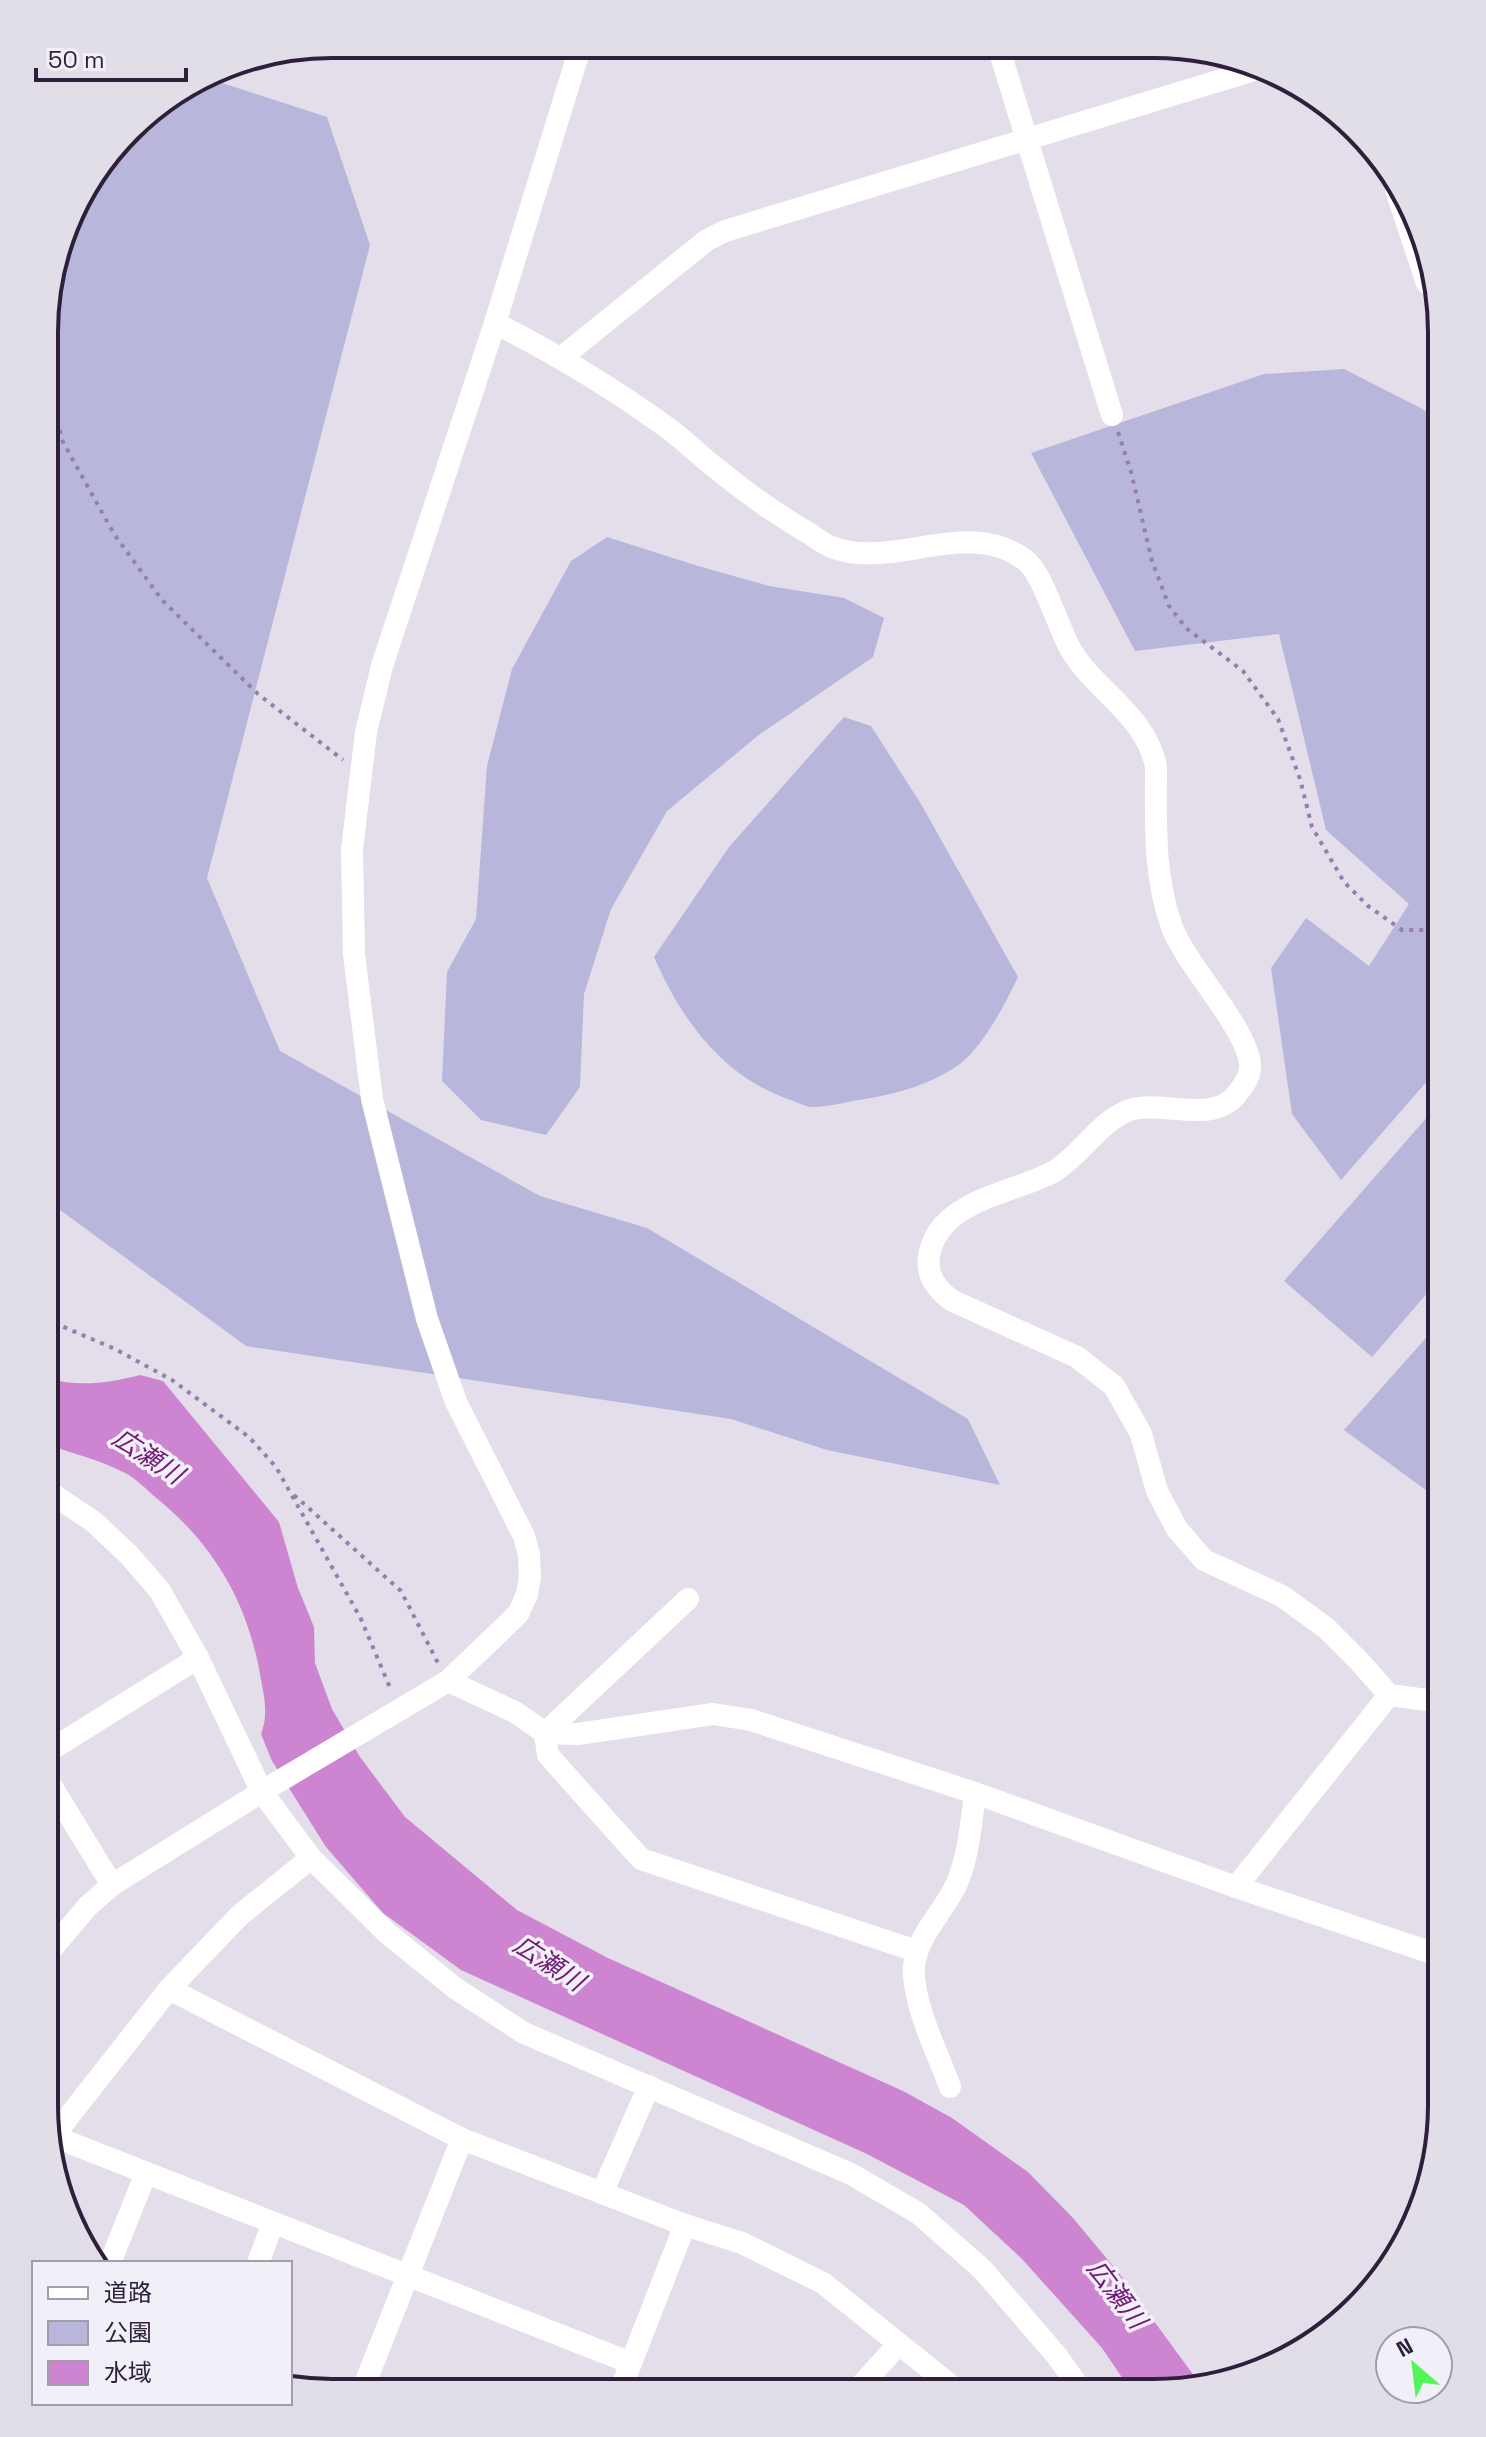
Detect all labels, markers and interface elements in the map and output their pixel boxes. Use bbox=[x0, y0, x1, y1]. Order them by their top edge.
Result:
scale bar bbox=[36, 32, 186, 82]
text: 50 m bbox=[48, 44, 105, 75]
water label: 広瀬川 bbox=[106, 1420, 192, 1493]
water label: 広瀬川 bbox=[507, 1927, 593, 2000]
water label: 広瀬川 bbox=[1080, 2253, 1156, 2338]
legend bbox=[32, 2261, 292, 2405]
text: 道路 bbox=[104, 2277, 152, 2308]
text: 公園 bbox=[104, 2317, 152, 2348]
north arrow bbox=[1374, 2325, 1454, 2405]
text: N bbox=[1392, 2332, 1418, 2363]
text: 水域 bbox=[104, 2357, 152, 2388]

